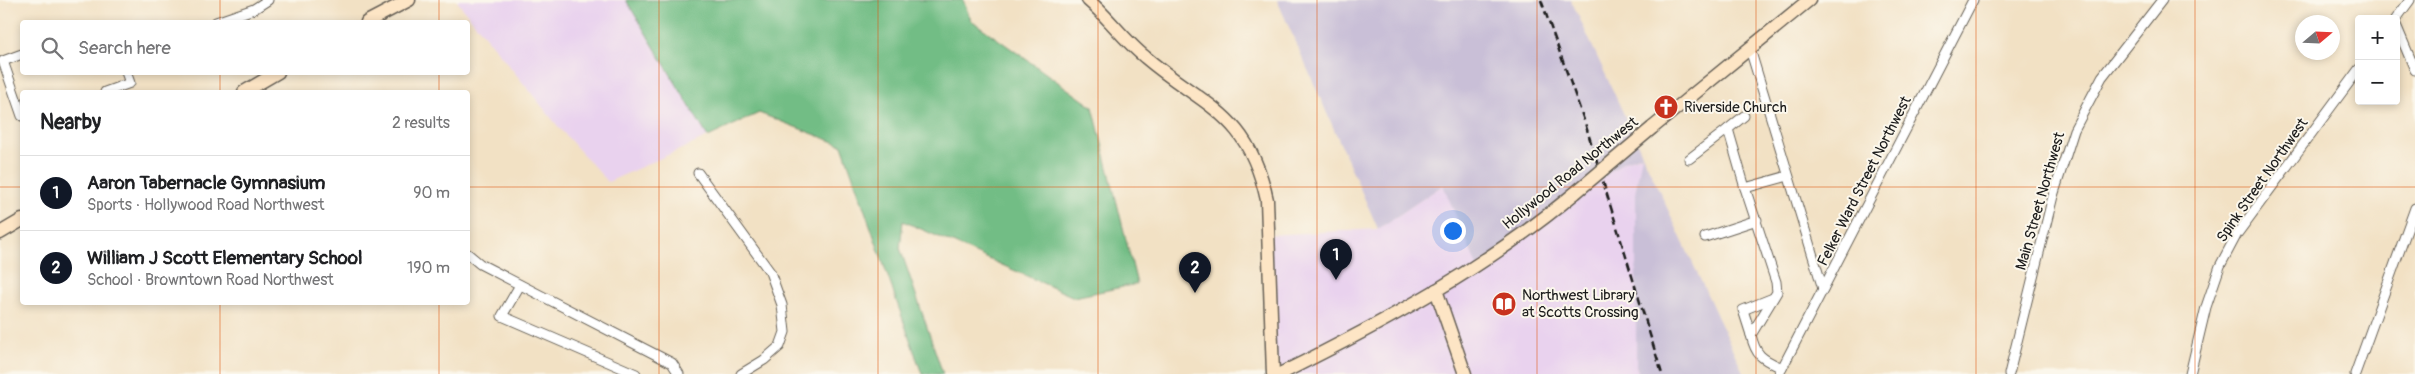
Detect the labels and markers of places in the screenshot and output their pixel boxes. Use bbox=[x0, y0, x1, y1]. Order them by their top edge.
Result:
church icon: Riverside Church bbox=[1653, 94, 1679, 120]
place label: Riverside Church bbox=[1684, 98, 1787, 117]
pin: 1 bbox=[1320, 239, 1352, 280]
pin: 2 bbox=[1179, 252, 1211, 293]
place label: Northwest Library at Scotts Crossing bbox=[1522, 286, 1639, 322]
library icon: Northwest Library at Scotts Crossing bbox=[1491, 291, 1517, 317]

